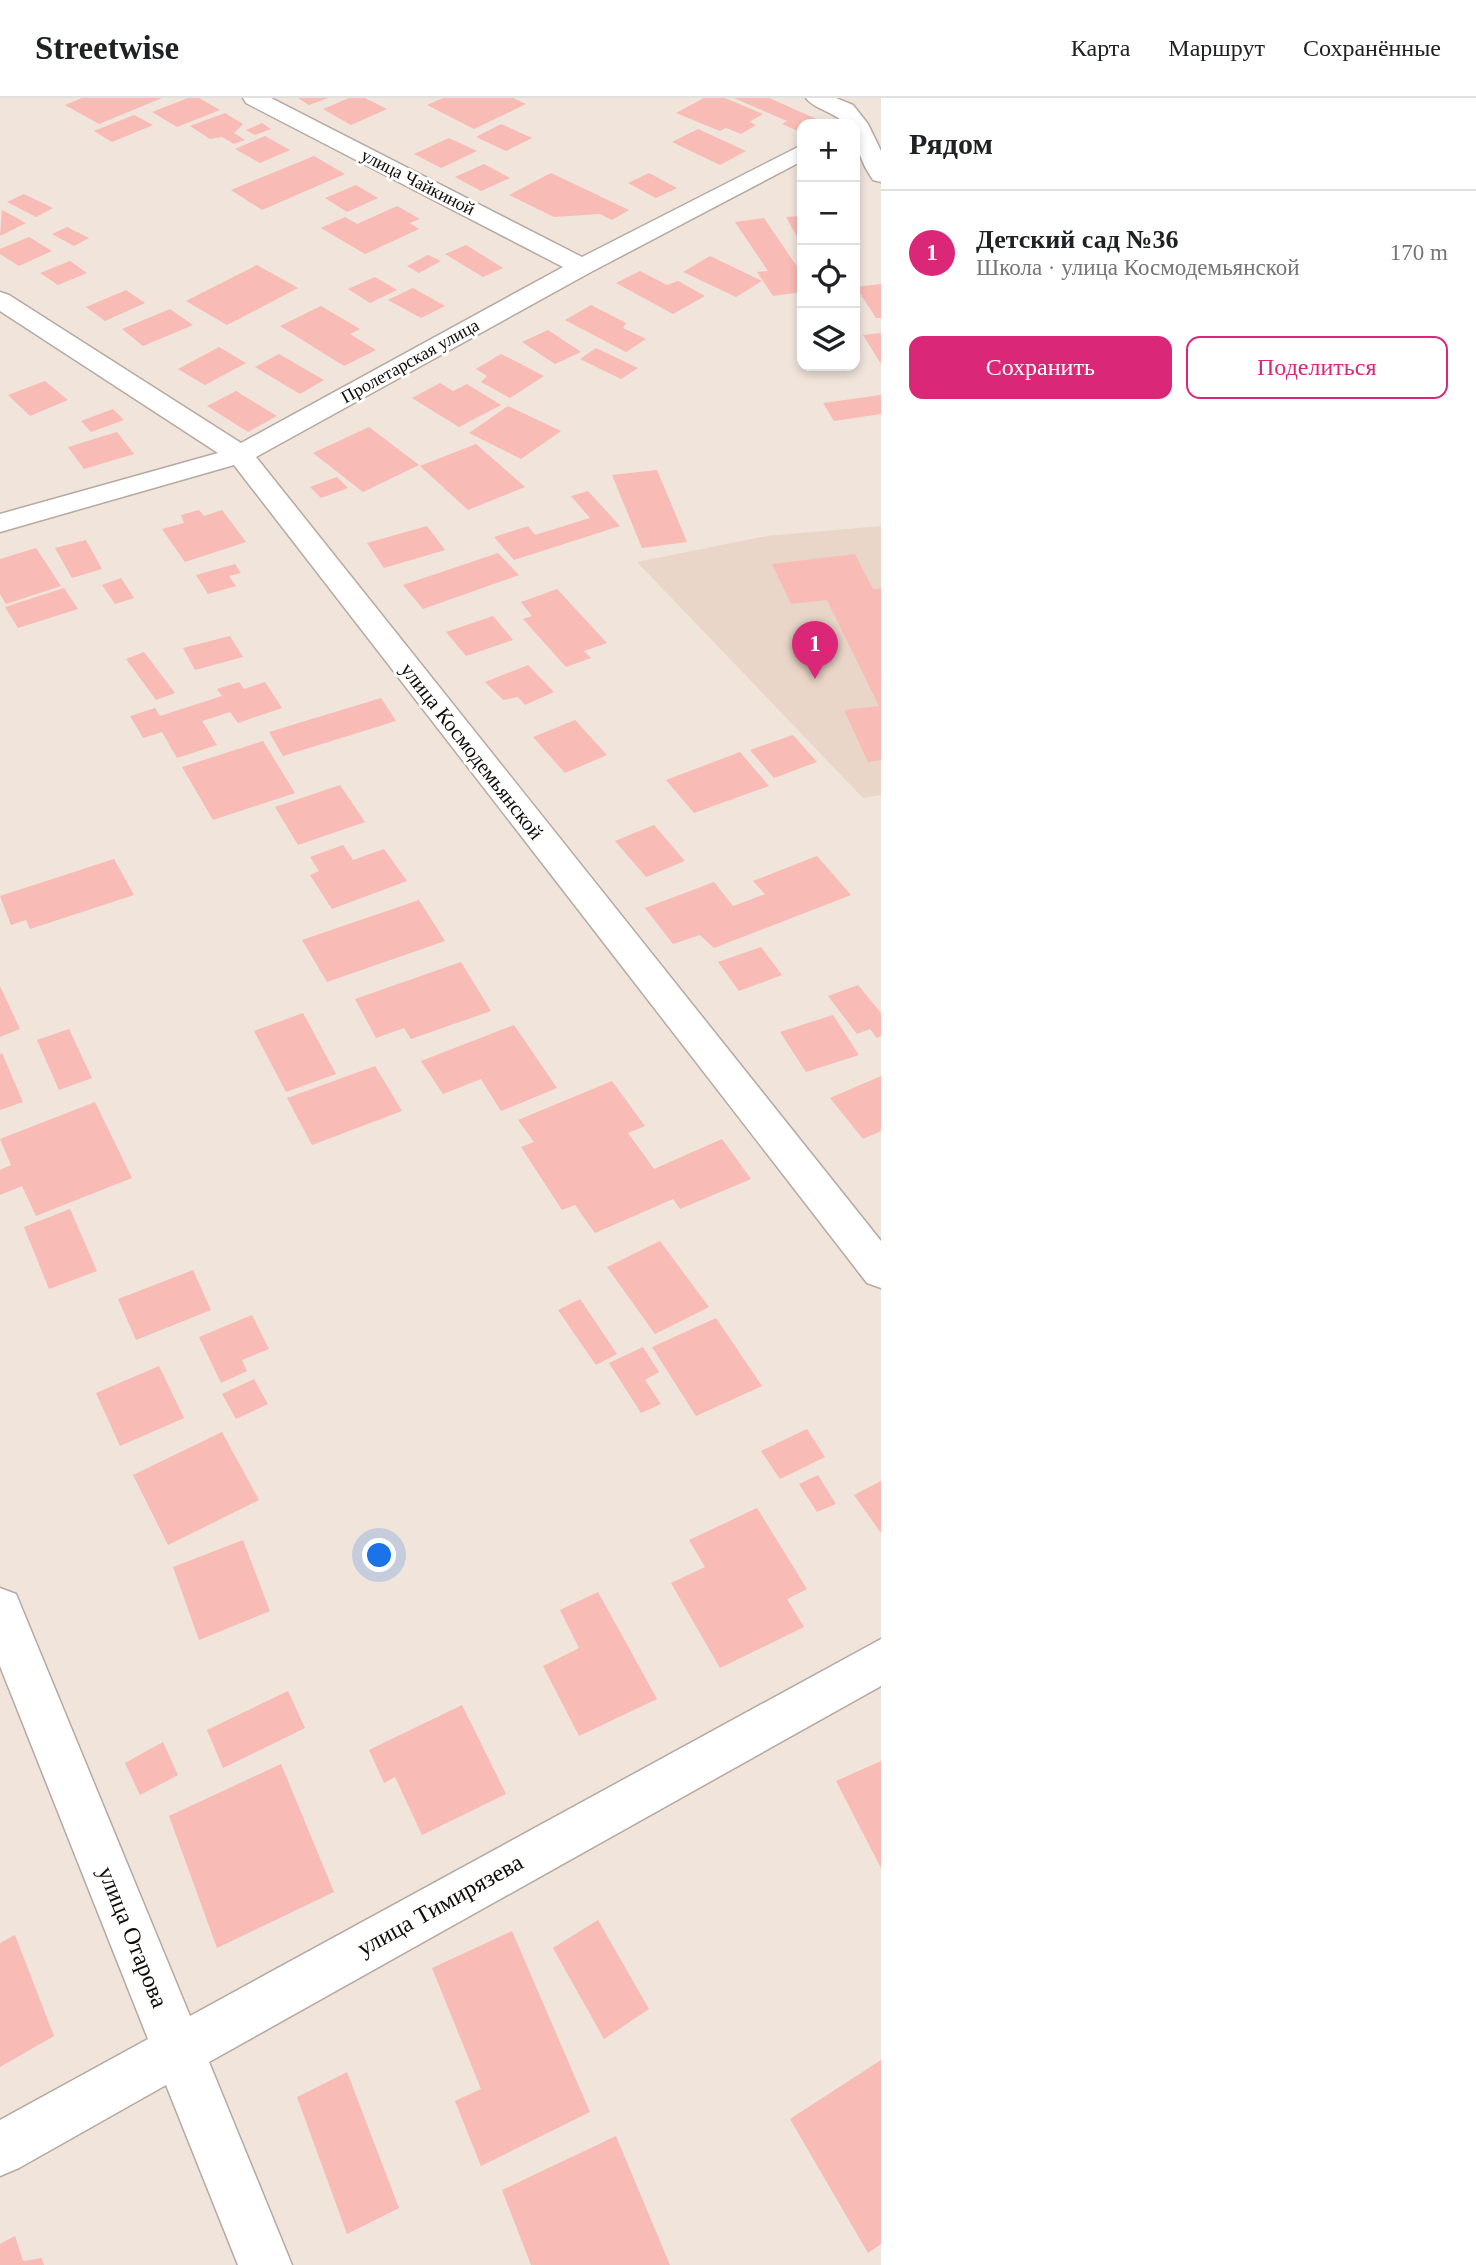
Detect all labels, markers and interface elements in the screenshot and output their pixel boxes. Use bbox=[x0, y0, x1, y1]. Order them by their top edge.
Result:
text: Streetwise bbox=[35, 30, 179, 66]
text: Карта bbox=[1071, 35, 1130, 61]
text: Маршрут bbox=[1168, 35, 1265, 61]
text: Сохранённые bbox=[1303, 35, 1441, 61]
map controls bbox=[797, 119, 860, 371]
button: + bbox=[797, 119, 860, 182]
text: Рядом bbox=[909, 127, 993, 160]
street label: улица Чайкиной bbox=[358, 145, 479, 219]
button: − bbox=[797, 182, 860, 245]
text: Детский сад №36 bbox=[976, 225, 1178, 254]
text: 1 bbox=[926, 240, 938, 265]
text: 170 m bbox=[1390, 240, 1448, 265]
button: locate bbox=[797, 245, 860, 308]
text: Школа · улица Космодемьянской bbox=[976, 255, 1300, 280]
button: layers bbox=[797, 308, 860, 371]
street label: Пролетарская улица bbox=[338, 315, 482, 407]
button: Сохранить bbox=[909, 336, 1172, 399]
button: Поделиться bbox=[1186, 336, 1448, 399]
pin: 1 bbox=[792, 621, 838, 679]
street label: улица Космодемьянской bbox=[396, 658, 548, 844]
your location bbox=[362, 1538, 396, 1572]
street label: улица Тимирязева bbox=[353, 1849, 528, 1961]
street label: улица Отарова bbox=[93, 1863, 173, 2012]

